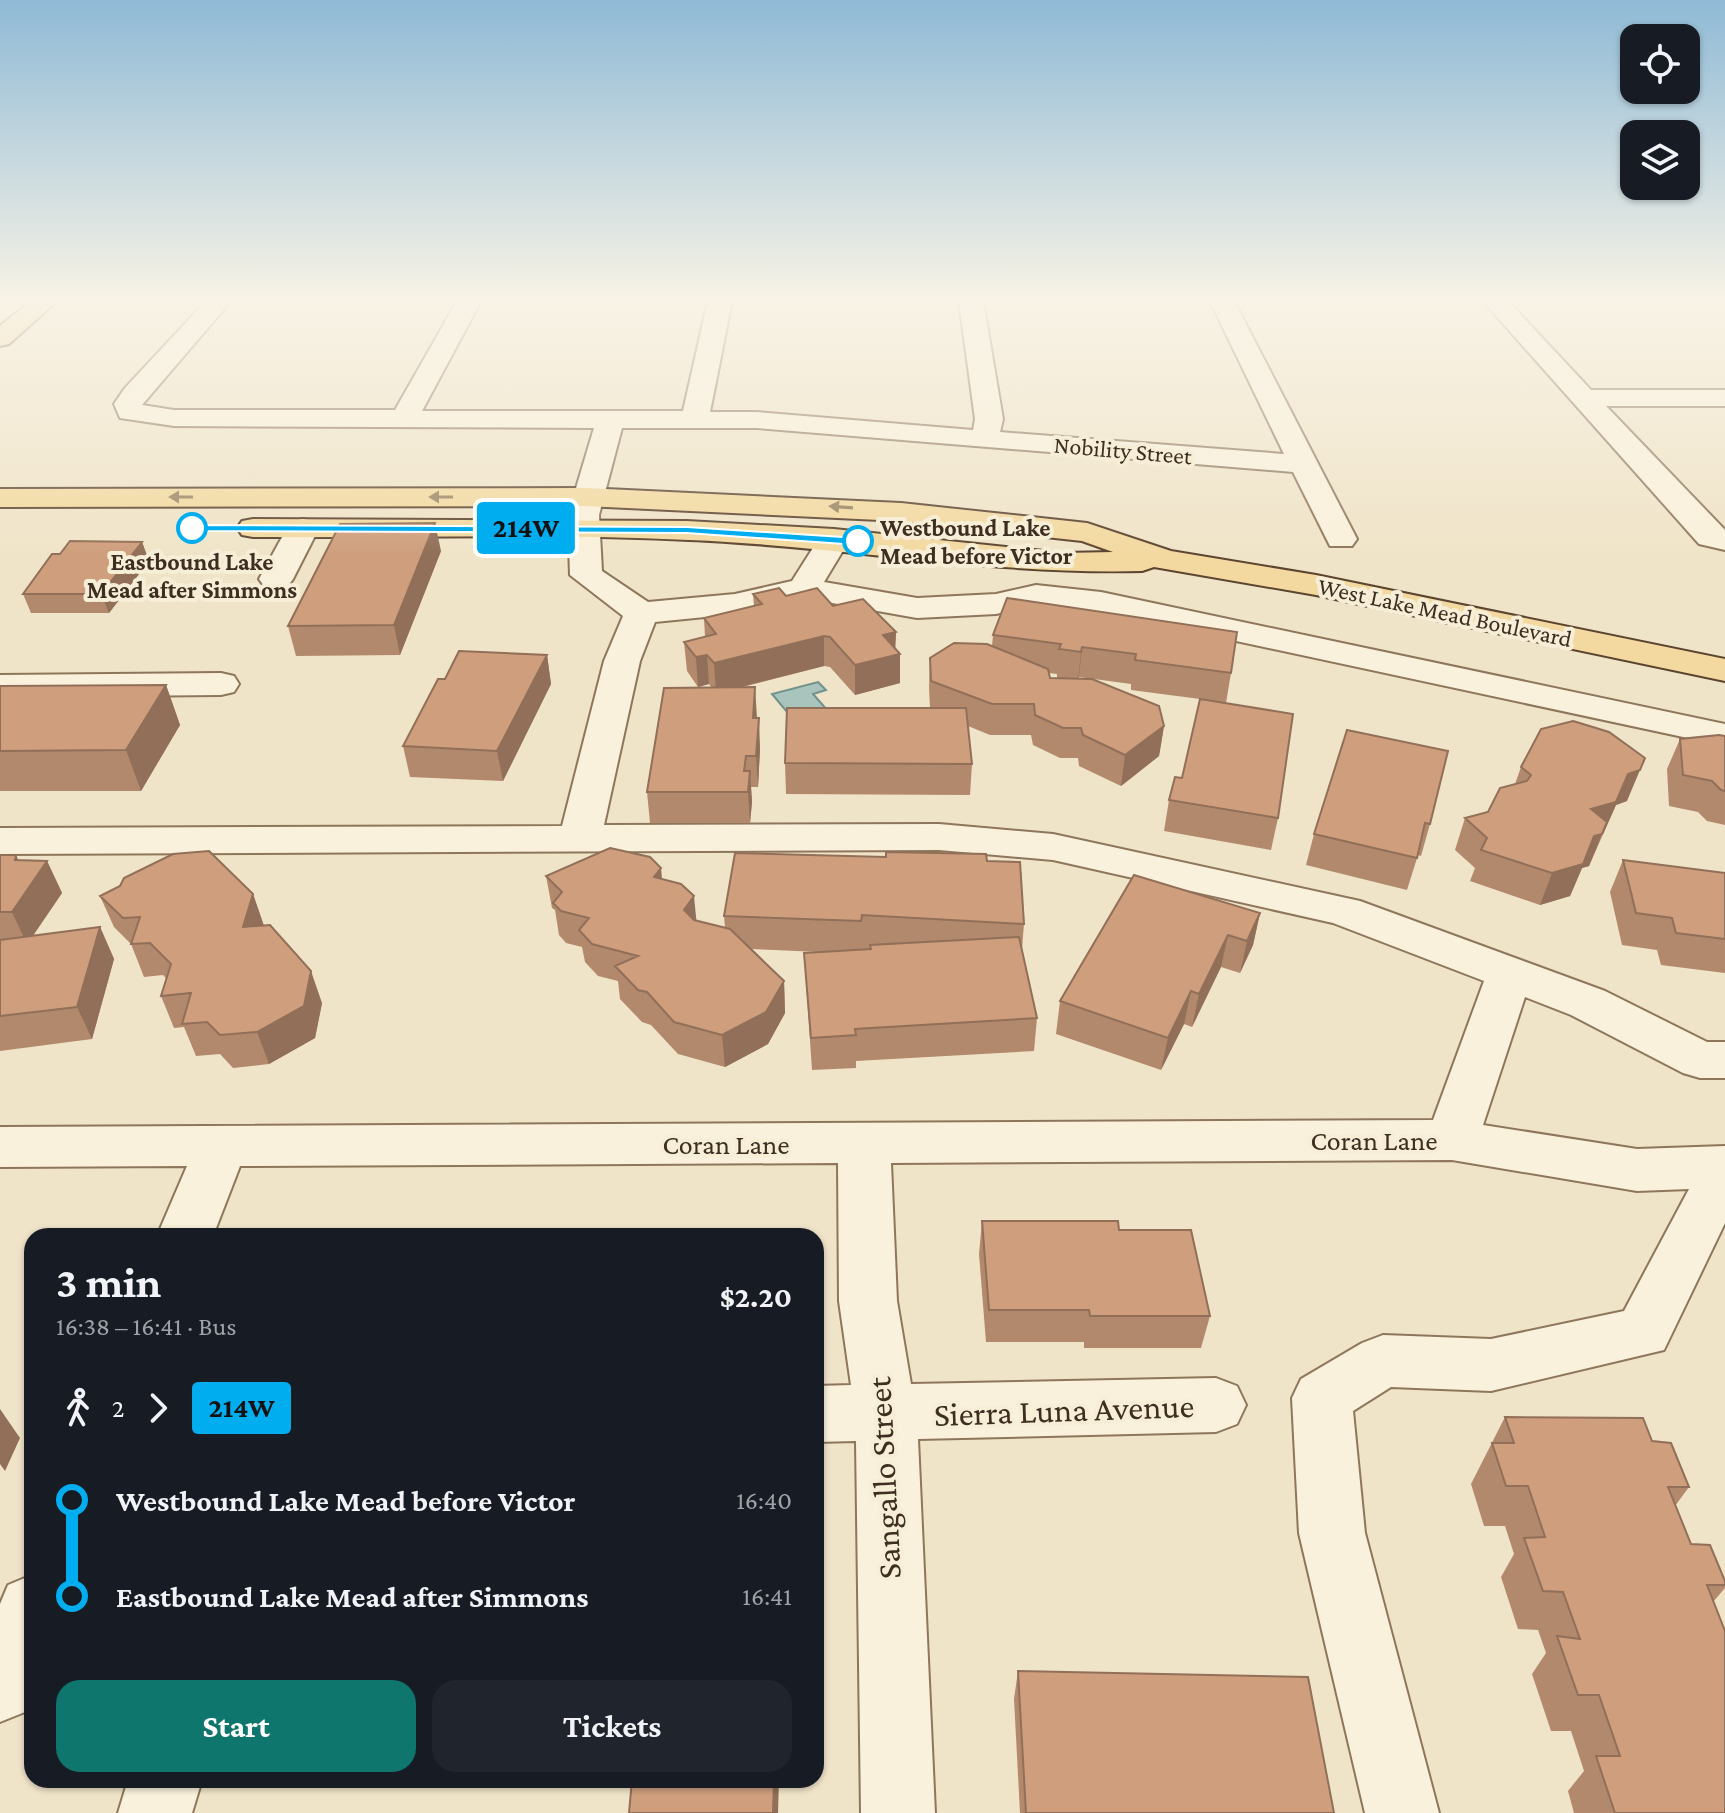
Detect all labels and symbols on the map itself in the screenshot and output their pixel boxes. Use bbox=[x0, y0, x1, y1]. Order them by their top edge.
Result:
street label: Nobility Street bbox=[1053, 431, 1194, 470]
one-way arrow bbox=[168, 491, 193, 503]
one-way arrow bbox=[428, 491, 453, 503]
one-way arrow bbox=[828, 500, 853, 513]
line badge: 214W bbox=[470, 502, 582, 554]
marker: Eastbound Lake Mead after Simmons bbox=[177, 513, 207, 543]
place label: Westbound Lake Mead before Victor bbox=[879, 514, 1073, 569]
marker: Westbound Lake Mead before Victor bbox=[843, 526, 873, 556]
place label: Eastbound Lake Mead after Simmons bbox=[87, 548, 297, 603]
street label: West Lake Mead Boulevard bbox=[1316, 572, 1575, 652]
street label: Coran Lane bbox=[1310, 1125, 1438, 1156]
street label: Coran Lane bbox=[662, 1129, 790, 1160]
street label: Sangallo Street bbox=[860, 1375, 909, 1580]
street label: Sierra Luna Avenue bbox=[933, 1387, 1195, 1433]

